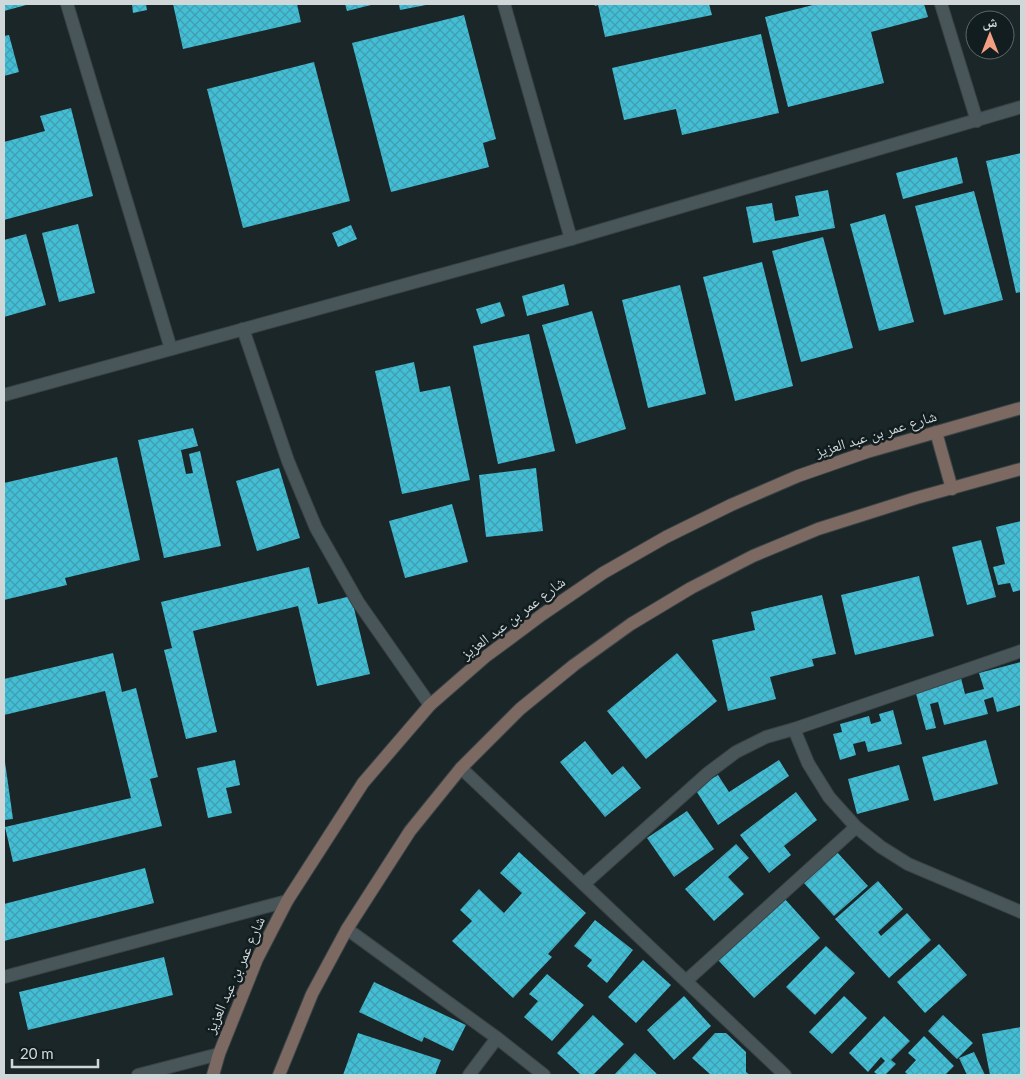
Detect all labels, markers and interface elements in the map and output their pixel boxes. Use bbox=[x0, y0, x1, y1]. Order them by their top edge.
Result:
north arrow bbox=[965, 10, 1015, 60]
text: ش bbox=[983, 13, 998, 31]
street label: شارع عمر بن عبد العزيز bbox=[812, 406, 939, 462]
street label: شارع عمر بن عبد العزيز bbox=[456, 572, 569, 664]
street label: شارع عمر بن عبد العزيز bbox=[200, 913, 270, 1037]
scale bar bbox=[12, 1036, 99, 1068]
text: 20 m bbox=[20, 1044, 54, 1062]

